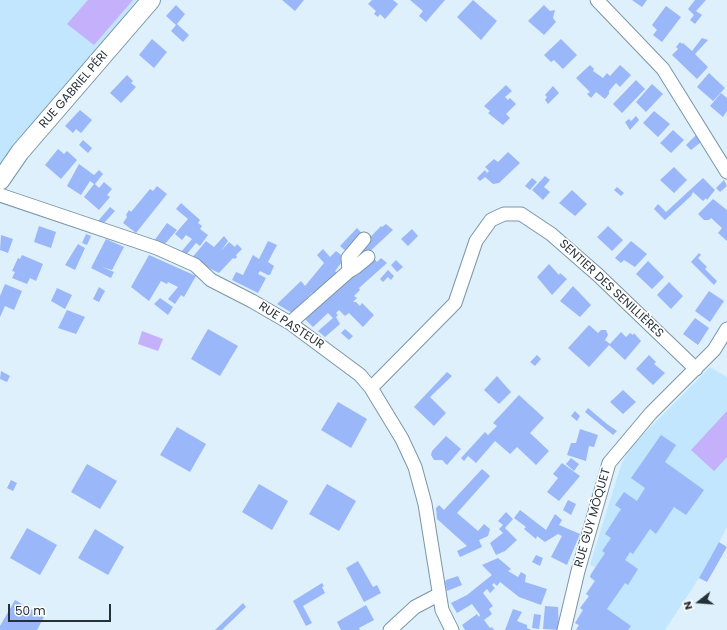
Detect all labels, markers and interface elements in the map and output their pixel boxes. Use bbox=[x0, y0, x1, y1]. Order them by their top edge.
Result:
street label: RUE GABRIEL PÉRI bbox=[37, 48, 111, 132]
street label: SENTIER DES SENILLIÈRES bbox=[556, 237, 666, 341]
street label: RUE PASTEUR bbox=[256, 300, 326, 352]
street label: RUE GUY MÔQUET bbox=[572, 467, 614, 569]
north arrow bbox=[679, 582, 719, 622]
scale bar bbox=[10, 596, 113, 622]
text: N bbox=[679, 599, 696, 612]
text: 50 m bbox=[15, 602, 46, 619]

